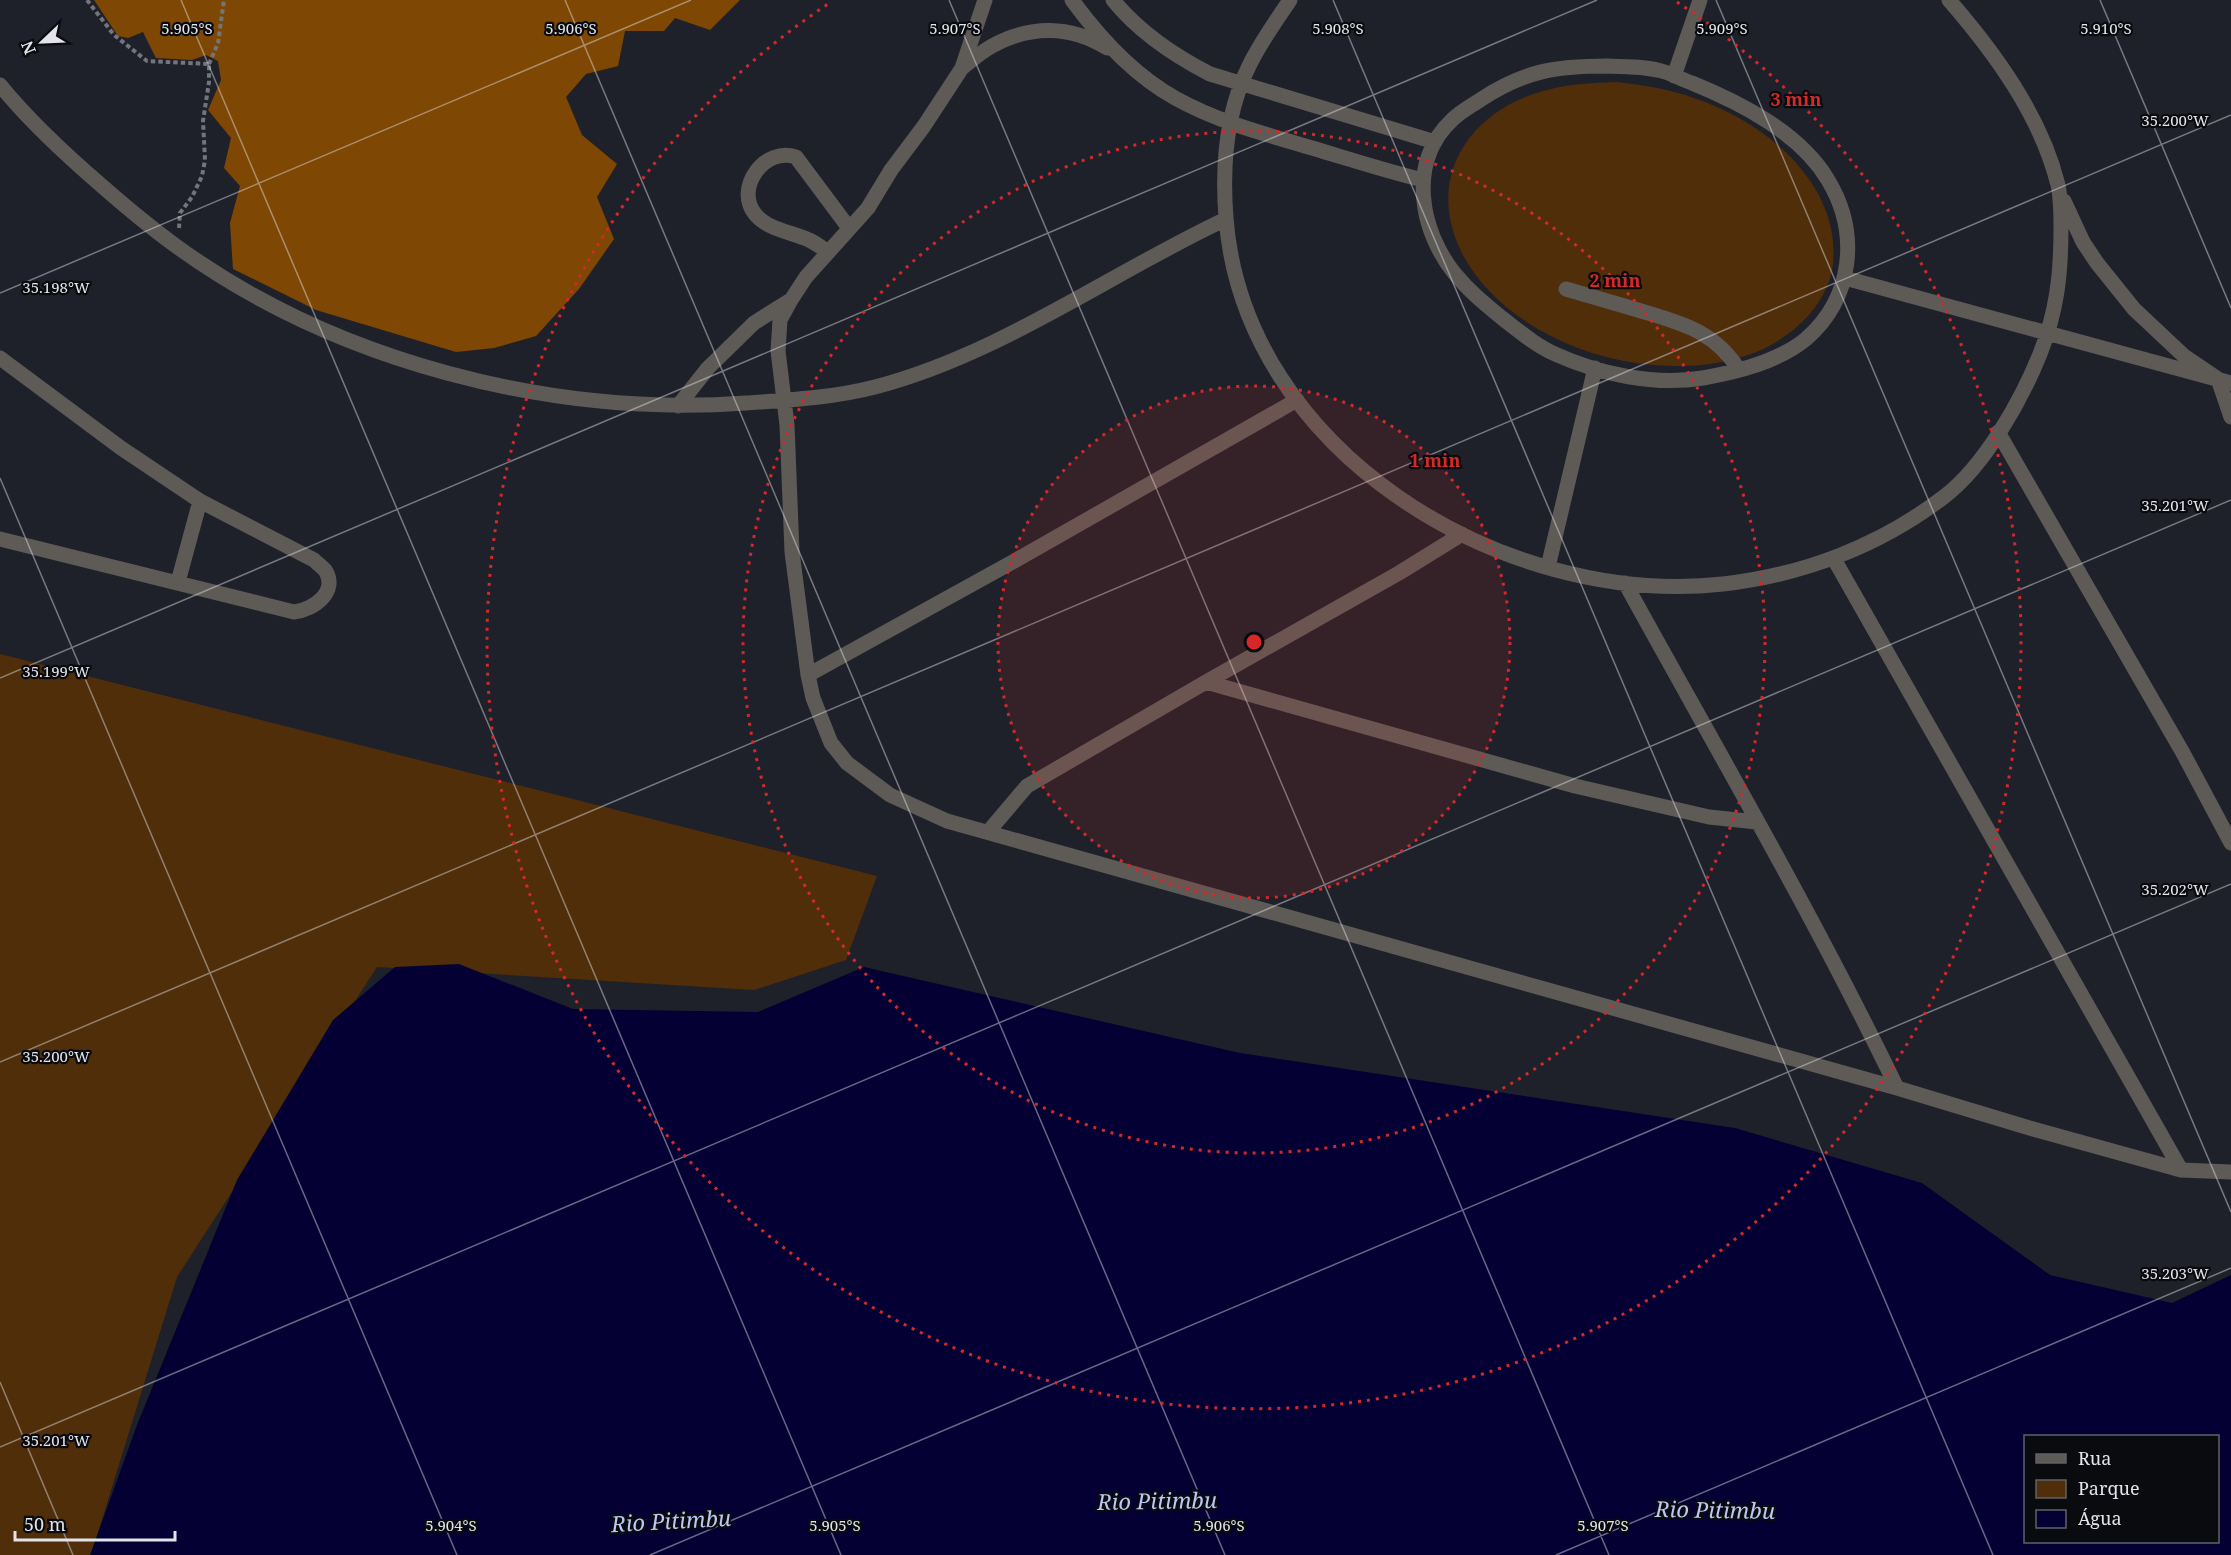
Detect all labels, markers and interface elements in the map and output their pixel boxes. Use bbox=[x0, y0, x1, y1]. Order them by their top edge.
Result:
north arrow bbox=[12, 12, 72, 72]
text: 5.905°S bbox=[161, 18, 213, 38]
text: 5.906°S bbox=[545, 18, 597, 38]
text: 5.907°S bbox=[929, 18, 981, 38]
text: 5.908°S bbox=[1312, 18, 1364, 38]
text: 5.909°S bbox=[1696, 18, 1748, 38]
text: 5.910°S bbox=[2080, 18, 2132, 38]
text: N bbox=[15, 37, 41, 58]
text: 3 min bbox=[1771, 87, 1821, 111]
text: 35.200°W bbox=[2141, 110, 2209, 130]
text: 2 min bbox=[1590, 268, 1640, 292]
text: 35.198°W bbox=[22, 277, 90, 297]
text: 1 min bbox=[1410, 448, 1460, 472]
text: 35.201°W bbox=[2141, 495, 2209, 515]
centre of rings bbox=[1244, 632, 1264, 652]
text: 35.199°W bbox=[22, 661, 90, 681]
text: 35.202°W bbox=[2141, 879, 2209, 899]
text: 35.200°W bbox=[22, 1046, 90, 1066]
text: 35.203°W bbox=[2141, 1263, 2209, 1283]
text: 35.201°W bbox=[22, 1430, 90, 1450]
legend bbox=[2024, 1435, 2219, 1543]
text: Rua bbox=[2078, 1446, 2111, 1470]
text: Parque bbox=[2078, 1476, 2140, 1500]
water label: Rio Pitimbu bbox=[1096, 1484, 1217, 1516]
water label: Rio Pitimbu bbox=[1654, 1493, 1775, 1525]
water label: Rio Pitimbu bbox=[609, 1502, 732, 1538]
scale bar bbox=[15, 1504, 176, 1542]
text: Água bbox=[2078, 1506, 2122, 1530]
text: 50 m bbox=[24, 1512, 66, 1536]
text: 5.904°S bbox=[425, 1515, 477, 1535]
text: 5.905°S bbox=[809, 1515, 861, 1535]
text: 5.906°S bbox=[1193, 1515, 1245, 1535]
text: 5.907°S bbox=[1577, 1515, 1629, 1535]

